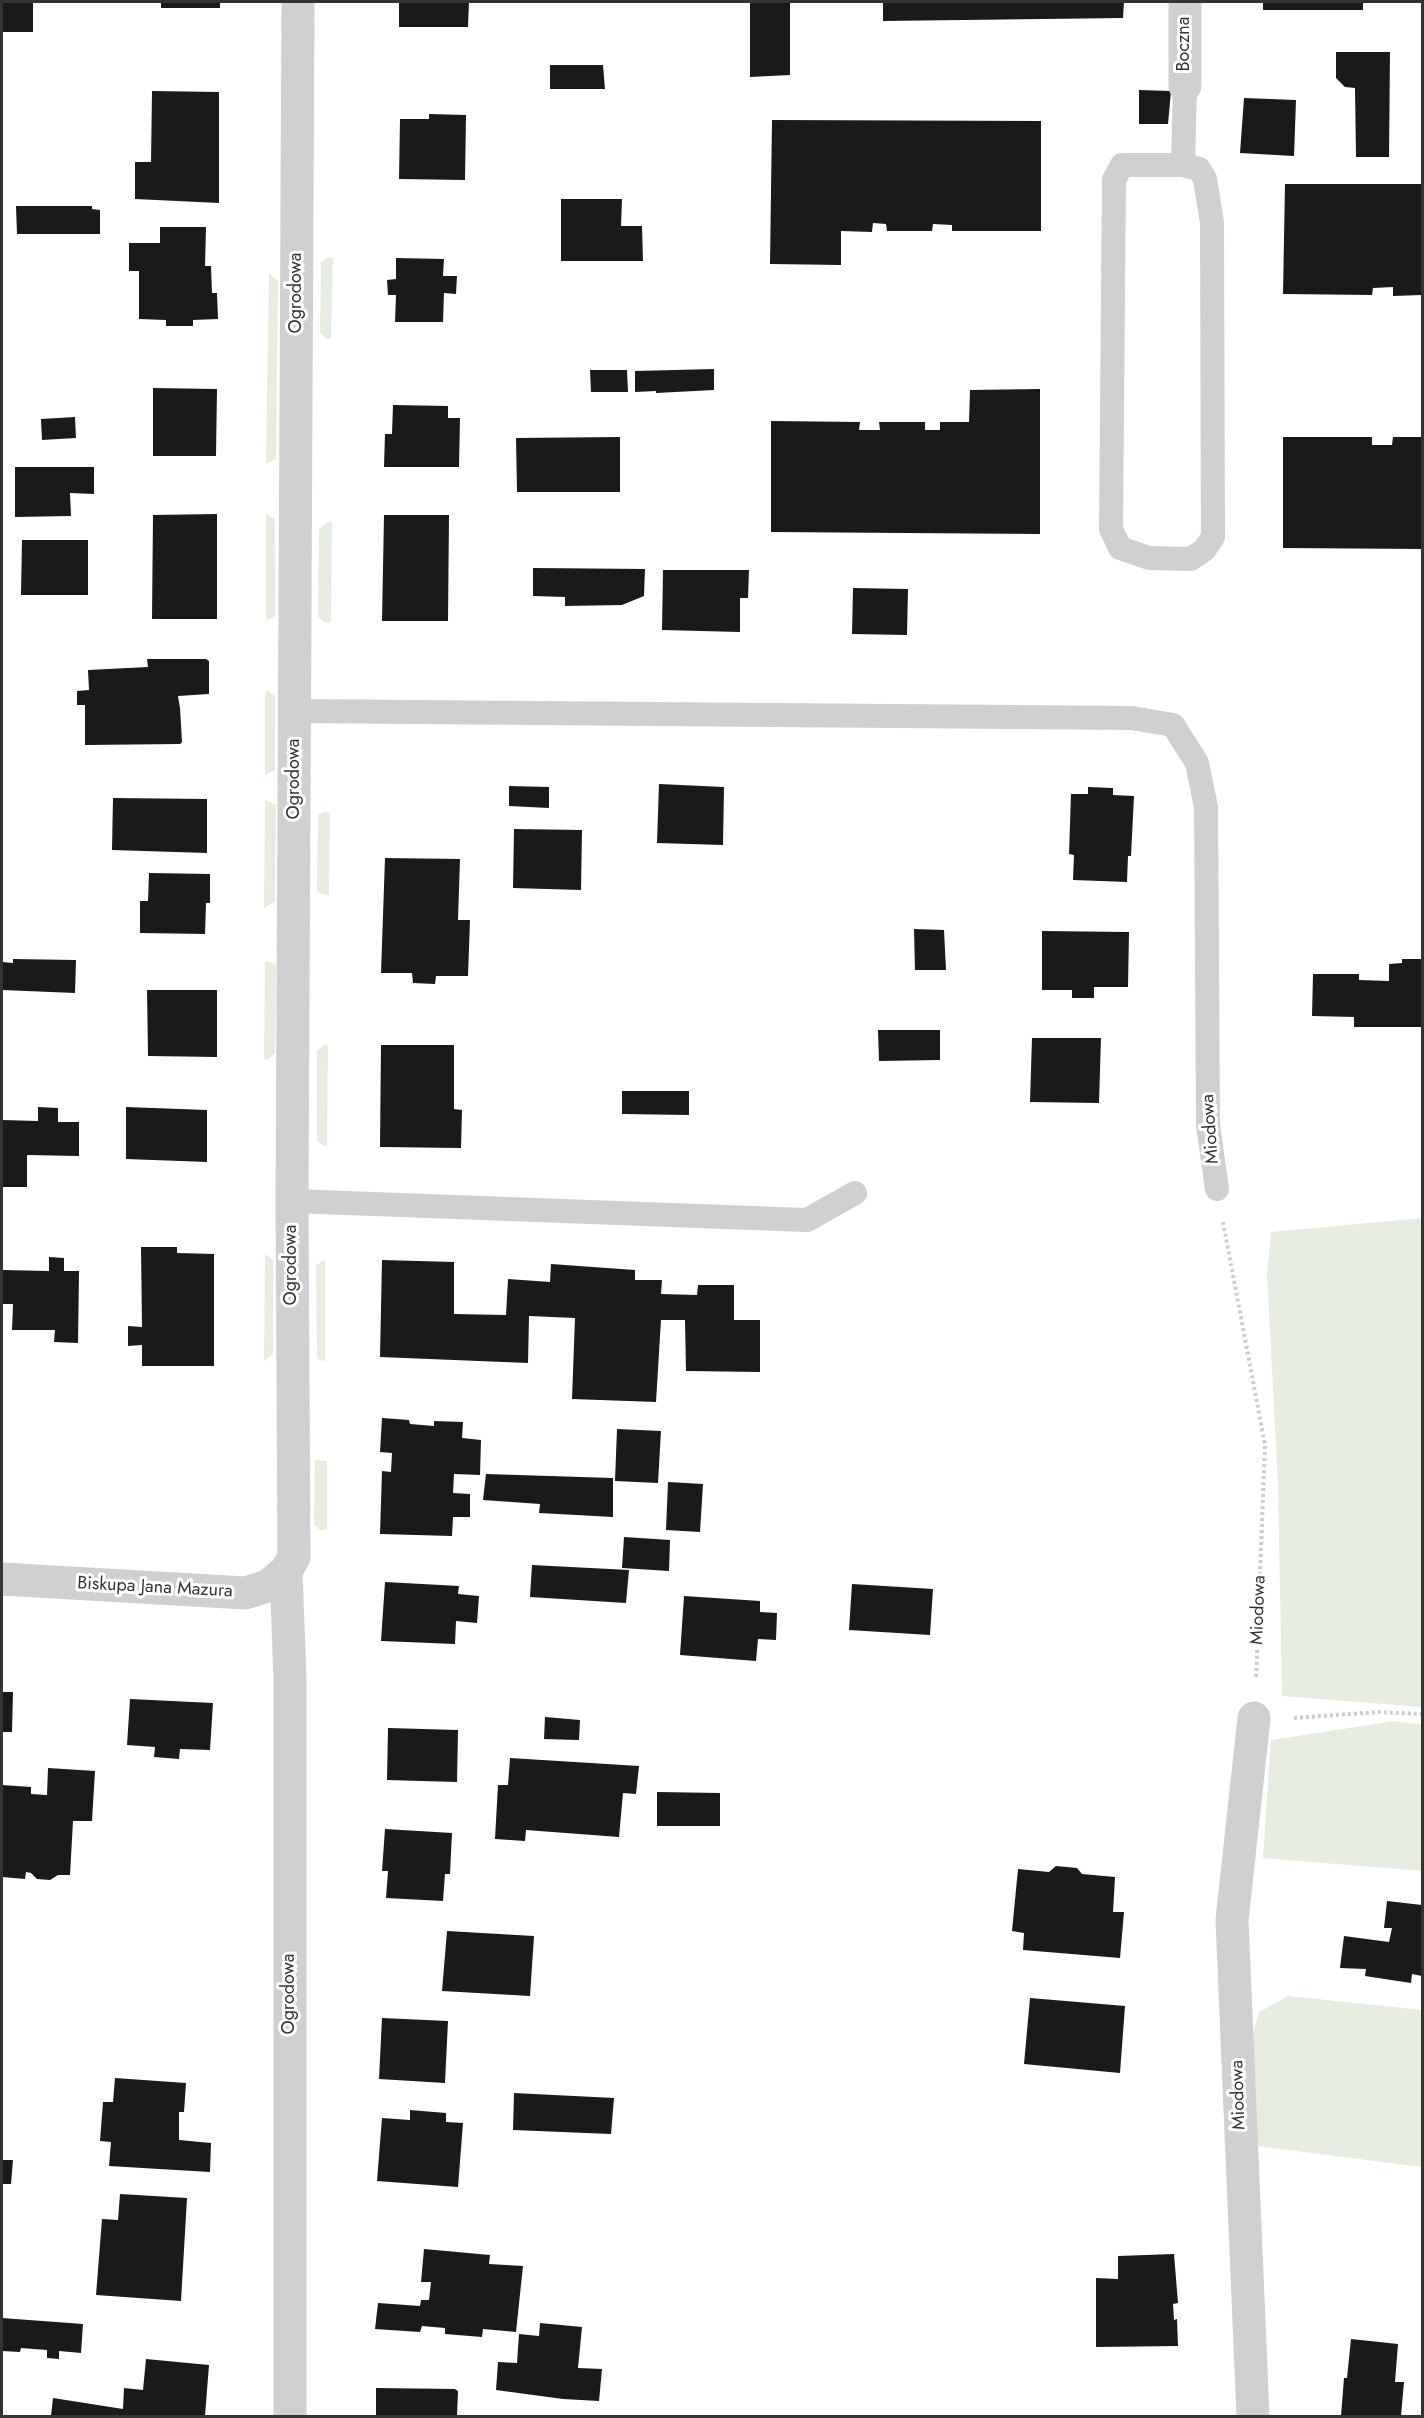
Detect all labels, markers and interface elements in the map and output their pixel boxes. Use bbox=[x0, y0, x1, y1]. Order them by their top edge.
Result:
street label: Boczna bbox=[1174, 17, 1196, 71]
street label: Ogrodowa bbox=[286, 253, 308, 333]
street label: Ogrodowa bbox=[284, 739, 306, 819]
street label: Miodowa bbox=[1198, 1093, 1224, 1165]
street label: Ogrodowa bbox=[281, 1225, 303, 1305]
street label: Biskupa Jana Mazura bbox=[77, 1573, 233, 1603]
street label: Miodowa bbox=[1247, 1575, 1271, 1645]
street label: Ogrodowa bbox=[279, 1954, 301, 2034]
street label: Miodowa bbox=[1227, 2060, 1251, 2130]

